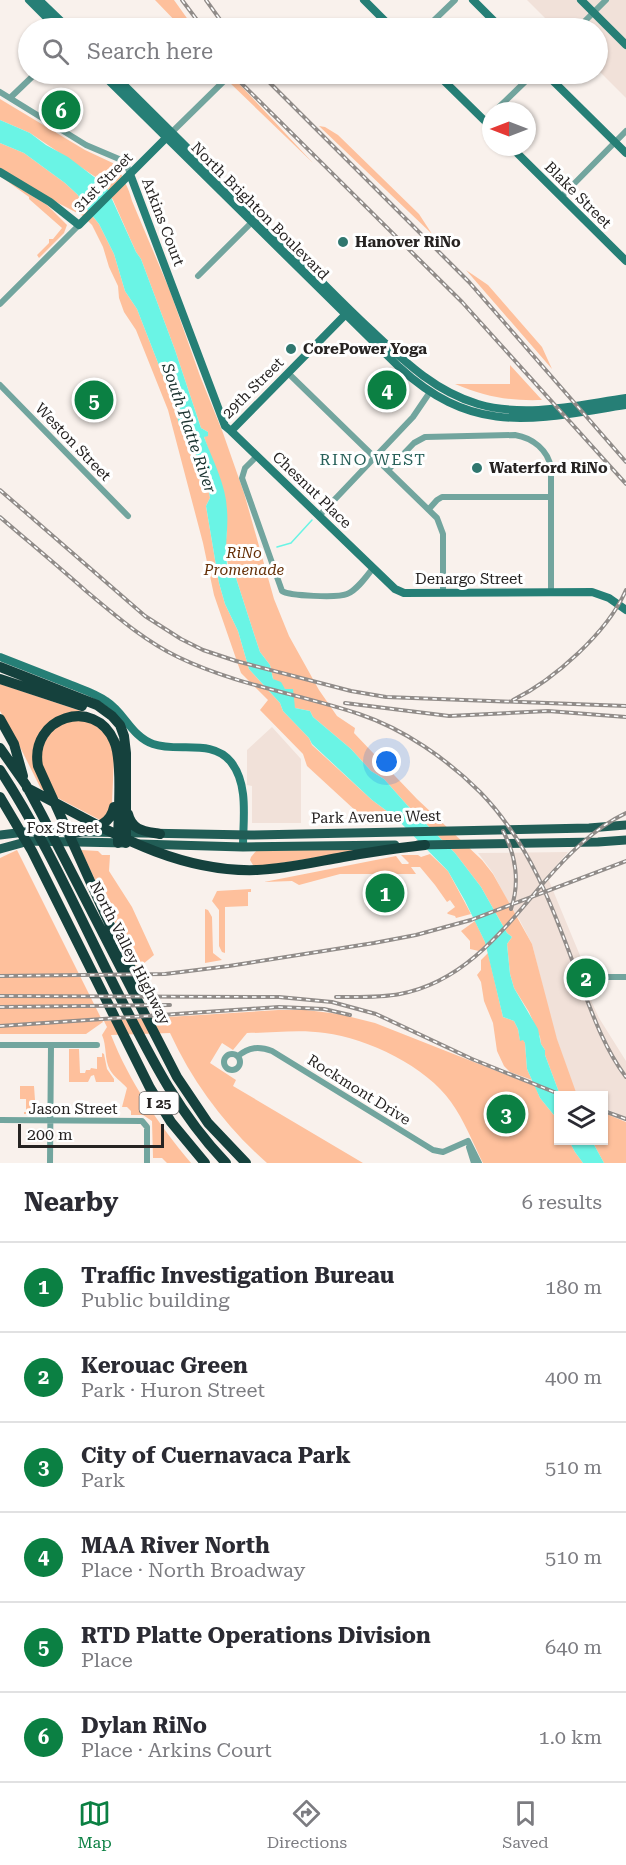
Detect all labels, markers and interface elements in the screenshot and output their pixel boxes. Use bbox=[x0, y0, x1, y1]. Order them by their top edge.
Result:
search box bbox=[18, 18, 608, 84]
icon: search bbox=[39, 35, 72, 68]
text: Search here bbox=[87, 39, 213, 64]
pin: 6 bbox=[42, 88, 80, 132]
north arrow bbox=[482, 102, 536, 156]
street label: North Brighton Boulevard bbox=[187, 138, 333, 284]
street label: 31st Street bbox=[70, 148, 137, 215]
street label: Blake Street bbox=[541, 158, 615, 232]
street label: Arkins Court bbox=[138, 175, 188, 269]
place label: Hanover RiNo bbox=[355, 233, 461, 251]
marker: Hanover RiNo bbox=[336, 235, 350, 249]
place label: CorePower Yoga bbox=[303, 340, 427, 358]
marker: CorePower Yoga bbox=[284, 342, 298, 356]
street label: 29th Street bbox=[219, 353, 288, 422]
water label: South Platte River bbox=[158, 360, 220, 496]
pin: 4 bbox=[368, 368, 406, 412]
pin: 5 bbox=[74, 378, 113, 422]
street label: Weston Street bbox=[31, 399, 115, 485]
street label: Chesnut Place bbox=[269, 448, 355, 532]
district label: RINO WEST bbox=[319, 450, 427, 469]
place label: Waterford RiNo bbox=[489, 459, 608, 477]
marker: Waterford RiNo bbox=[470, 461, 484, 475]
park label: RiNo Promenade bbox=[203, 544, 285, 579]
street label: Denargo Street bbox=[415, 570, 523, 588]
your location bbox=[372, 747, 401, 776]
street label: Park Avenue West bbox=[311, 807, 442, 827]
street label: Fox Street bbox=[27, 819, 100, 837]
pin: 1 bbox=[366, 870, 404, 916]
street label: North Valley Highway bbox=[86, 878, 174, 1028]
pin: 2 bbox=[566, 956, 606, 1000]
street label: Rockmont Drive bbox=[304, 1051, 414, 1129]
map controls bbox=[554, 1091, 608, 1145]
button: layers bbox=[554, 1091, 608, 1145]
road number: I 25 bbox=[140, 1092, 178, 1114]
pin: 3 bbox=[486, 1092, 526, 1136]
street label: Jason Street bbox=[29, 1100, 118, 1118]
scale bar bbox=[18, 1121, 164, 1148]
text: 200 m bbox=[27, 1125, 73, 1144]
text: Nearby bbox=[24, 1187, 118, 1217]
text: 6 results bbox=[522, 1190, 602, 1214]
text: Traffic Investigation Bureau bbox=[81, 1263, 394, 1288]
text: 1 bbox=[38, 1275, 49, 1299]
text: 180 m bbox=[545, 1275, 602, 1299]
text: Public building bbox=[81, 1288, 230, 1312]
text: Kerouac Green bbox=[81, 1353, 248, 1378]
text: 2 bbox=[38, 1365, 49, 1389]
text: 400 m bbox=[545, 1365, 602, 1389]
text: Park · Huron Street bbox=[81, 1378, 265, 1402]
text: City of Cuernavaca Park bbox=[81, 1443, 351, 1468]
text: 3 bbox=[38, 1455, 49, 1479]
text: 510 m bbox=[545, 1455, 602, 1479]
text: Park bbox=[81, 1468, 125, 1492]
text: MAA River North bbox=[81, 1533, 270, 1558]
text: 4 bbox=[38, 1545, 49, 1569]
text: 510 m bbox=[545, 1545, 602, 1569]
text: Place · North Broadway bbox=[81, 1558, 305, 1582]
text: RTD Platte Operations Division bbox=[81, 1623, 431, 1648]
text: 5 bbox=[38, 1635, 49, 1659]
text: 640 m bbox=[545, 1635, 602, 1659]
text: Place bbox=[81, 1648, 133, 1672]
text: Dylan RiNo bbox=[81, 1713, 207, 1738]
text: 6 bbox=[38, 1725, 49, 1749]
text: 1.0 km bbox=[538, 1725, 602, 1749]
text: Place · Arkins Court bbox=[81, 1738, 272, 1762]
tab: Map bbox=[77, 1797, 112, 1852]
tab: Directions bbox=[267, 1797, 347, 1852]
tab: Saved bbox=[502, 1797, 549, 1852]

